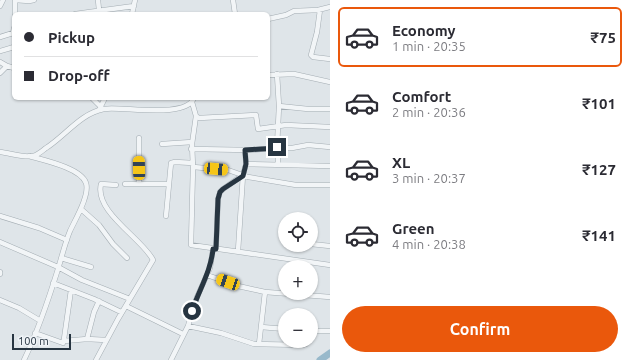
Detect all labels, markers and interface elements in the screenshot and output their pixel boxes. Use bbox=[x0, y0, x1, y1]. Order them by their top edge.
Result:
icon: car bbox=[344, 19, 380, 55]
text: Economy bbox=[392, 22, 456, 39]
text: Pickup bbox=[48, 29, 95, 46]
text: ₹75 bbox=[591, 29, 616, 46]
text: 1 min · 20:35 bbox=[392, 39, 466, 53]
text: Drop-off bbox=[48, 67, 110, 84]
icon: car bbox=[344, 85, 380, 121]
text: Comfort bbox=[392, 88, 451, 105]
text: ₹101 bbox=[582, 95, 616, 112]
text: 2 min · 20:36 bbox=[392, 105, 466, 119]
route end bbox=[268, 138, 286, 156]
icon: car bbox=[344, 151, 380, 187]
text: XL bbox=[392, 154, 410, 171]
car bbox=[133, 156, 145, 180]
text: ₹127 bbox=[582, 161, 616, 178]
car bbox=[204, 162, 228, 176]
text: 3 min · 20:37 bbox=[392, 171, 466, 185]
map controls bbox=[278, 212, 318, 348]
button: locate bbox=[278, 212, 318, 252]
icon: car bbox=[344, 217, 380, 253]
text: Green bbox=[392, 220, 434, 237]
text: ₹141 bbox=[582, 227, 616, 244]
text: 4 min · 20:38 bbox=[392, 237, 466, 251]
button: + bbox=[278, 260, 318, 300]
car bbox=[215, 272, 241, 292]
route start bbox=[183, 302, 201, 320]
button: Confirm bbox=[342, 306, 618, 352]
button: − bbox=[278, 308, 318, 348]
scale bar bbox=[12, 332, 71, 351]
text: 100 m bbox=[18, 335, 49, 347]

